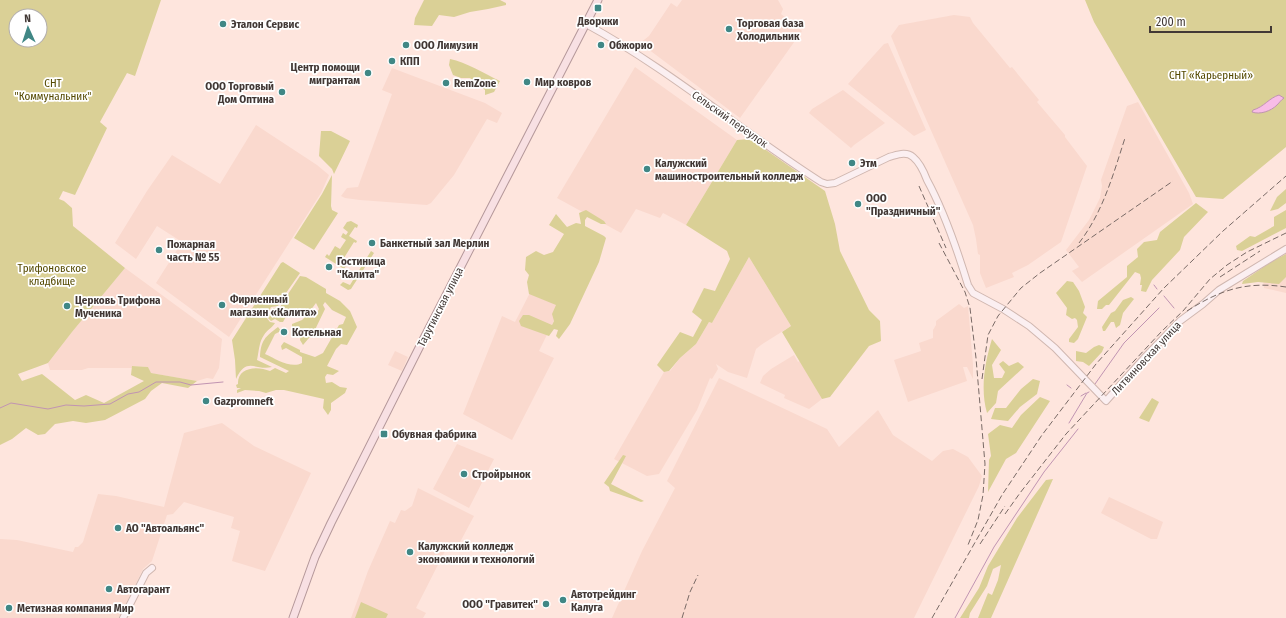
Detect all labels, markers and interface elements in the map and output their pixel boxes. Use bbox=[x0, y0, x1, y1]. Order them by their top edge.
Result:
marker: Дворики bbox=[593, 3, 603, 13]
north arrow bbox=[8, 8, 48, 48]
scale bar bbox=[1150, 8, 1271, 34]
text: N bbox=[24, 12, 31, 25]
place label: Дворики bbox=[577, 15, 619, 28]
text: 200 m bbox=[1156, 15, 1186, 29]
place label: Торговая база Холодильник bbox=[736, 17, 804, 43]
place label: Эталон Сервис bbox=[231, 18, 299, 31]
marker: Эталон Сервис bbox=[218, 19, 228, 29]
marker: Торговая база Холодильник bbox=[724, 24, 734, 34]
place label: ООО Лимузин bbox=[414, 39, 478, 52]
place label: Обжорио bbox=[609, 39, 653, 52]
marker: ООО Лимузин bbox=[401, 40, 411, 50]
marker: Обжорио bbox=[596, 40, 606, 50]
place label: КПП bbox=[400, 55, 420, 68]
marker: КПП bbox=[387, 56, 397, 66]
place label: Центр помощи мигрантам bbox=[291, 61, 360, 87]
marker: Центр помощи мигрантам bbox=[363, 68, 373, 78]
park label: СНТ «Карьерный» bbox=[1169, 69, 1253, 82]
place label: Мир ковров bbox=[535, 76, 592, 89]
park label: СНТ "Коммунальник" bbox=[15, 77, 92, 103]
place label: RemZone bbox=[454, 77, 497, 90]
marker: Мир ковров bbox=[522, 77, 532, 87]
marker: RemZone bbox=[441, 78, 451, 88]
place label: ООО Торговый Дом Оптина bbox=[205, 80, 275, 106]
marker: ООО Торговый Дом Оптина bbox=[277, 87, 287, 97]
street label: Сельский переулок bbox=[689, 88, 771, 151]
place label: Калужский машиностроительный колледж bbox=[655, 157, 804, 183]
place label: Этм bbox=[860, 157, 877, 170]
marker: Этм bbox=[847, 158, 857, 168]
marker: Калужский машиностроительный колледж bbox=[642, 164, 652, 174]
place label: ООО "Праздничный" bbox=[866, 192, 941, 218]
marker: ООО "Праздничный" bbox=[853, 199, 863, 209]
place label: Банкетный зал Мерлин bbox=[380, 237, 490, 250]
place label: Пожарная часть № 55 bbox=[167, 238, 220, 264]
marker: Банкетный зал Мерлин bbox=[367, 238, 377, 248]
marker: Пожарная часть № 55 bbox=[154, 245, 164, 255]
place label: Гостиница "Калита" bbox=[337, 255, 386, 281]
park label: Трифоновское кладбище bbox=[18, 262, 86, 288]
marker: Гостиница "Калита" bbox=[324, 262, 334, 272]
street label: Тарутинская улица bbox=[415, 265, 466, 349]
place label: Фирменный магазин «Калита» bbox=[230, 293, 317, 319]
place label: Церковь Трифона Мученика bbox=[75, 294, 161, 320]
marker: Фирменный магазин «Калита» bbox=[217, 300, 227, 310]
marker: Церковь Трифона Мученика bbox=[62, 301, 72, 311]
street label: Литвиновская улица bbox=[1109, 319, 1184, 398]
place label: Котельная bbox=[292, 326, 341, 339]
marker: Котельная bbox=[279, 327, 289, 337]
place label: Gazpromneft bbox=[214, 395, 273, 408]
marker: Gazpromneft bbox=[201, 396, 211, 406]
place label: Обувная фабрика bbox=[392, 428, 477, 441]
marker: Обувная фабрика bbox=[379, 429, 389, 439]
place label: Стройрынок bbox=[472, 468, 531, 481]
marker: Стройрынок bbox=[459, 469, 469, 479]
place label: АО "Автоальянс" bbox=[125, 522, 204, 535]
marker: АО "Автоальянс" bbox=[113, 523, 123, 533]
place label: Калужский колледж экономики и технологий bbox=[418, 540, 535, 566]
marker: Калужский колледж экономики и технологий bbox=[405, 547, 415, 557]
place label: Автогарант bbox=[116, 583, 170, 596]
marker: Автогарант bbox=[104, 584, 114, 594]
place label: Автотрейдинг Калуга bbox=[570, 588, 637, 614]
marker: Автотрейдинг Калуга bbox=[558, 595, 568, 605]
place label: ООО "Гравитек" bbox=[462, 598, 538, 611]
marker: ООО "Гравитек" bbox=[541, 599, 551, 609]
place label: Метизная компания Мир bbox=[17, 602, 134, 615]
marker: Метизная компания Мир bbox=[4, 603, 14, 613]

